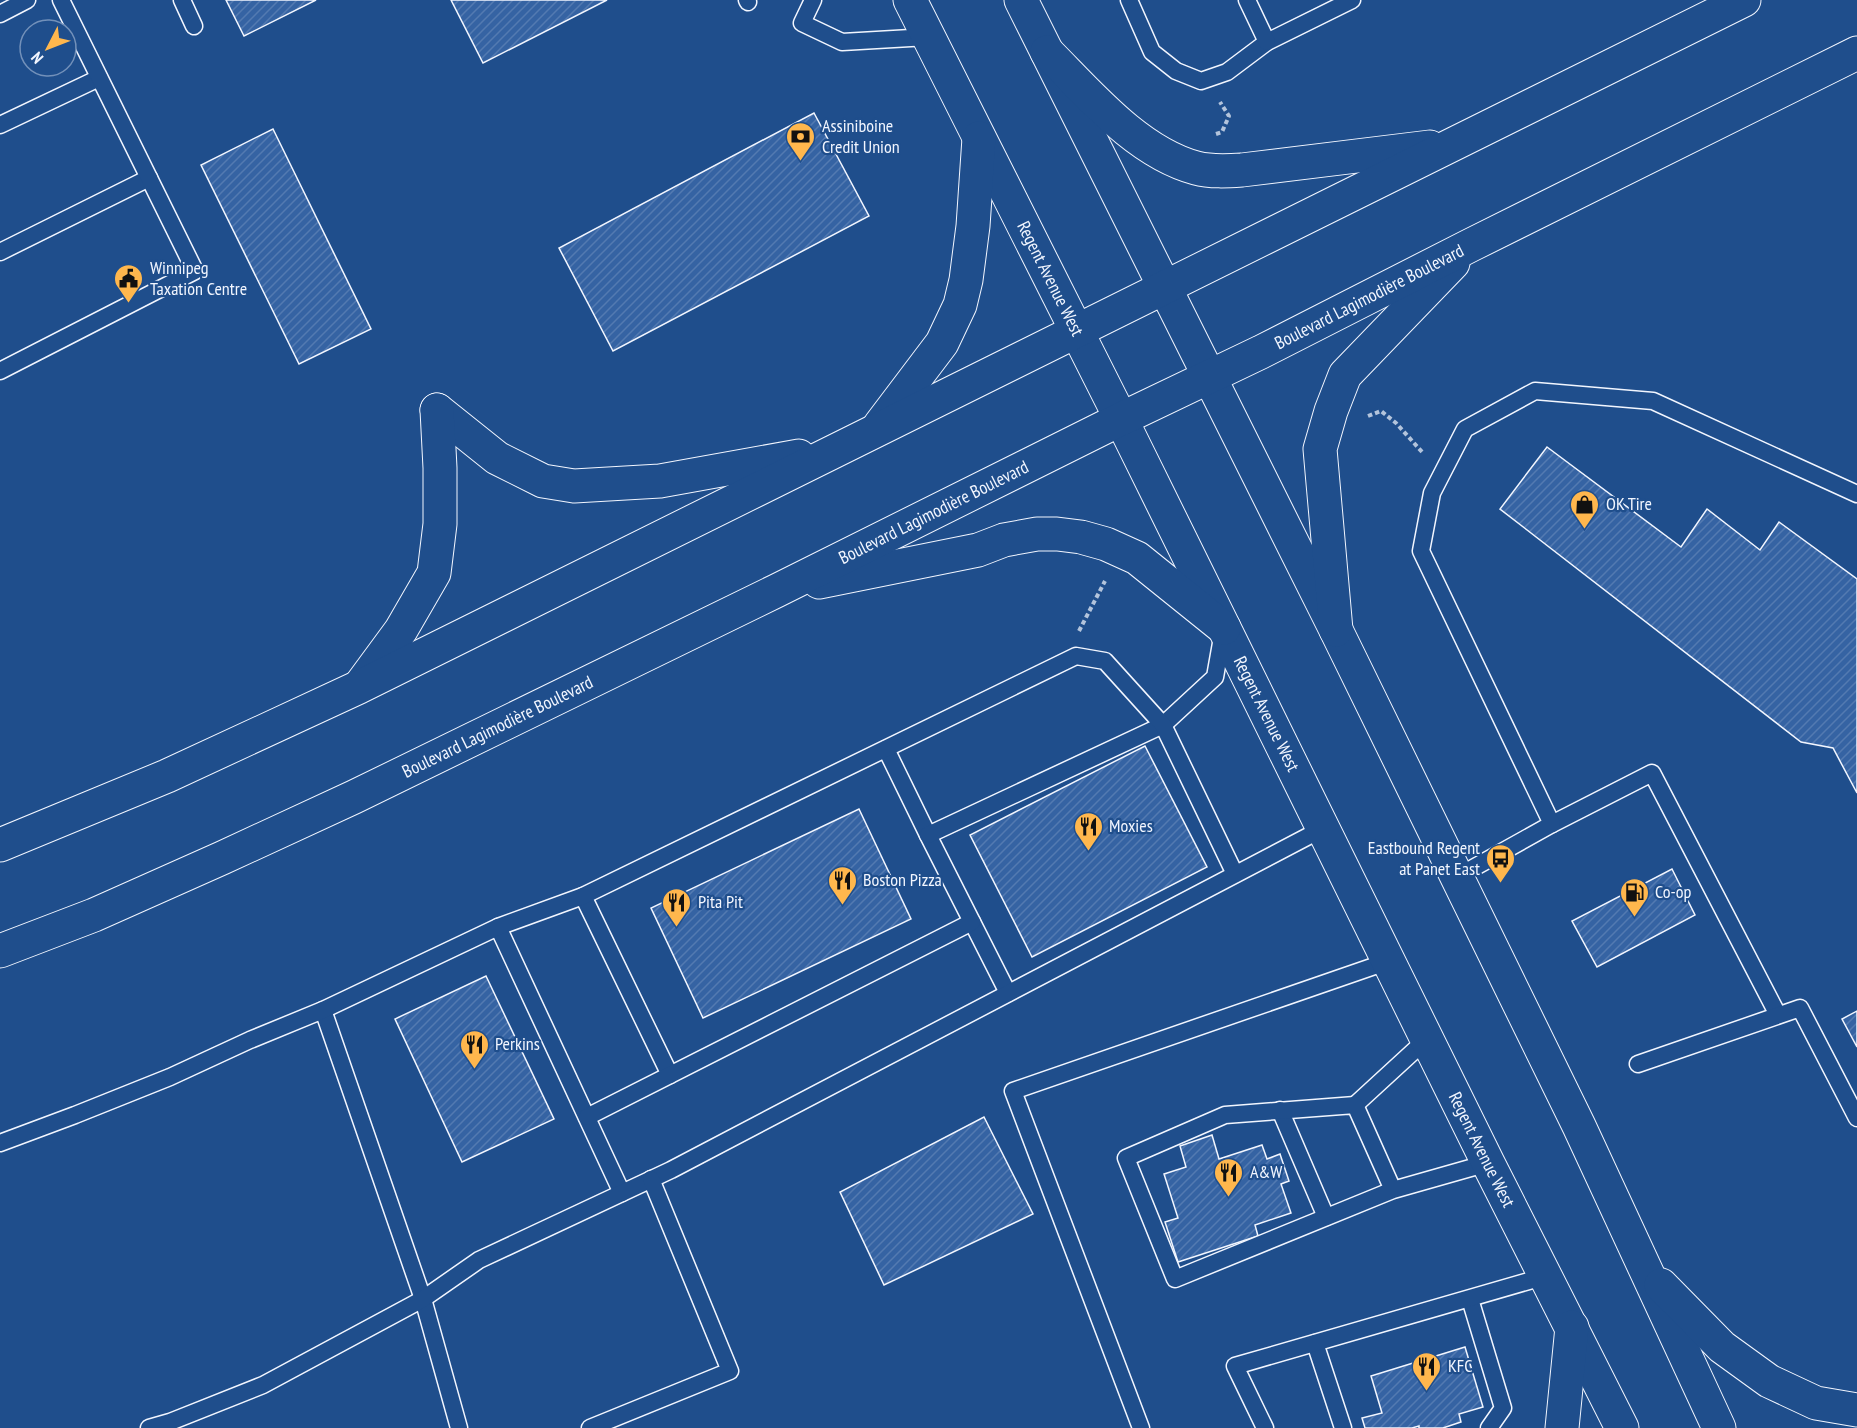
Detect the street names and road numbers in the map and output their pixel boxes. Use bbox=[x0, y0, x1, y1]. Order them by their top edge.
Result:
street label: Regent Avenue West bbox=[1012, 217, 1089, 340]
street label: Boulevard Lagimodière Boulevard bbox=[1271, 239, 1468, 354]
street label: Boulevard Lagimodière Boulevard bbox=[835, 455, 1032, 569]
street label: Regent Avenue West bbox=[1229, 652, 1305, 775]
street label: Boulevard Lagimodière Boulevard bbox=[398, 670, 597, 783]
street label: Regent Avenue West bbox=[1444, 1088, 1520, 1211]

